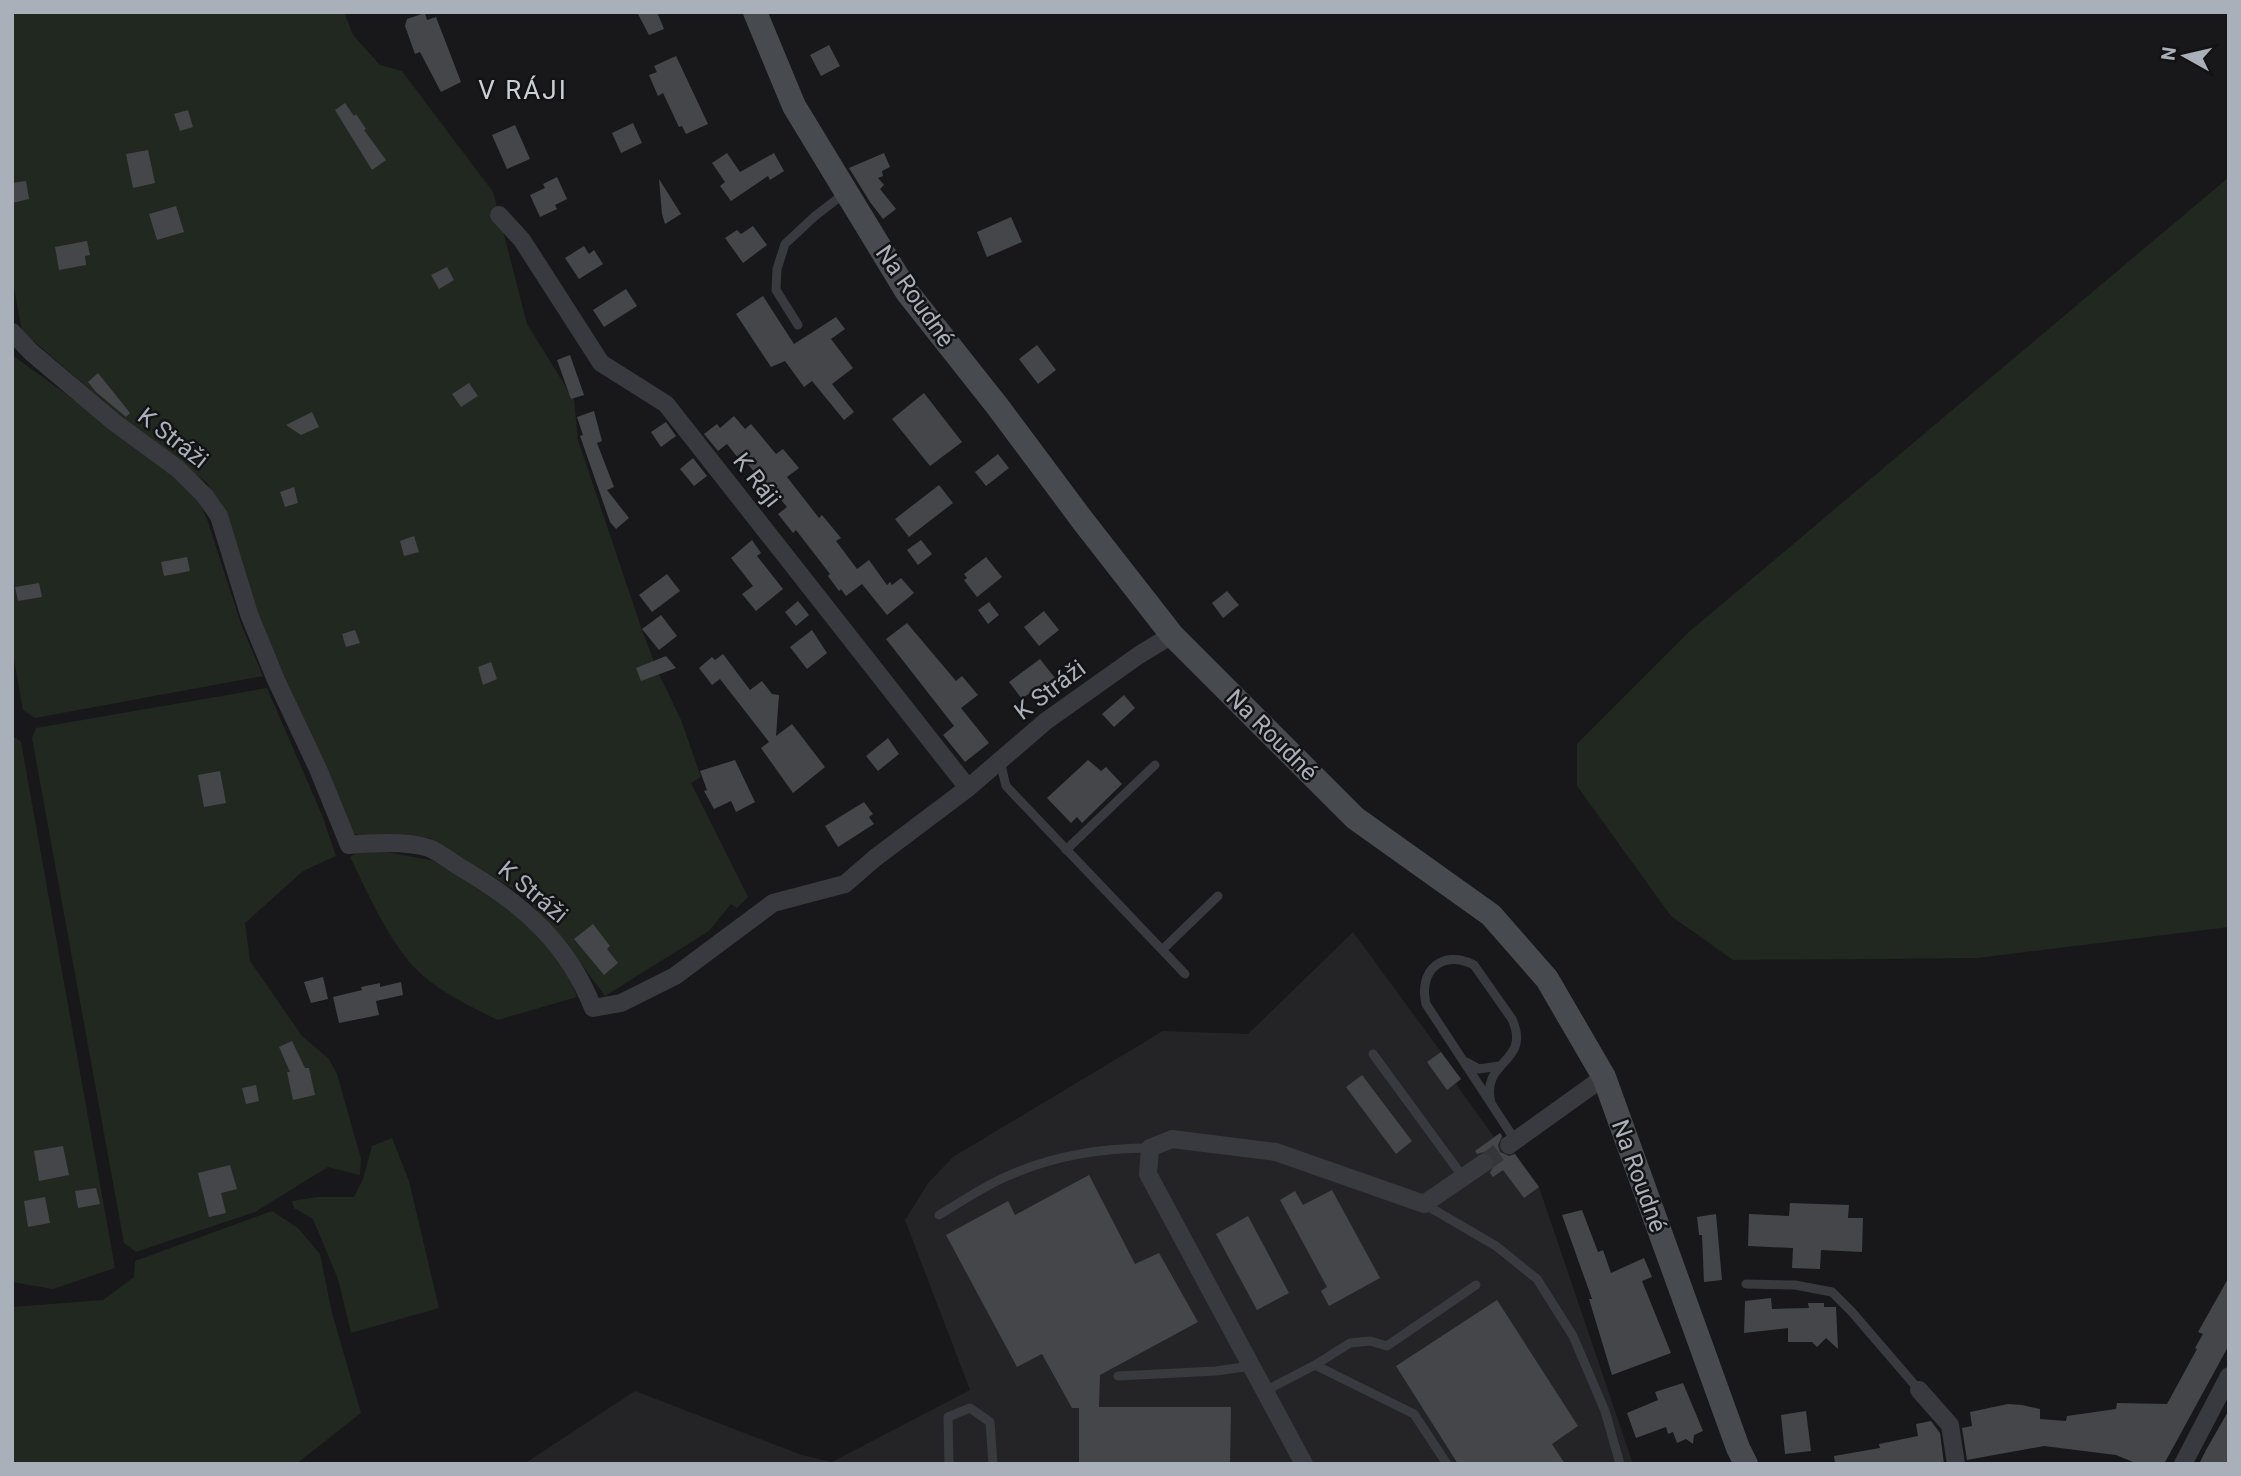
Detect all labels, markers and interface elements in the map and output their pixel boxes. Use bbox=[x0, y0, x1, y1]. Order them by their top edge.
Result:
north arrow bbox=[2150, 21, 2220, 91]
text: N bbox=[2156, 45, 2181, 62]
district label: V RÁJI bbox=[478, 75, 568, 105]
street label: Na Roudné bbox=[870, 240, 960, 352]
street label: K Stráži bbox=[132, 402, 214, 474]
street label: K Ráji bbox=[727, 448, 787, 512]
street label: K Stráži bbox=[1009, 654, 1091, 726]
street label: Na Roudné bbox=[1221, 684, 1323, 786]
street label: K Stráži bbox=[493, 855, 573, 929]
street label: Na Roudné bbox=[1606, 1116, 1672, 1236]

